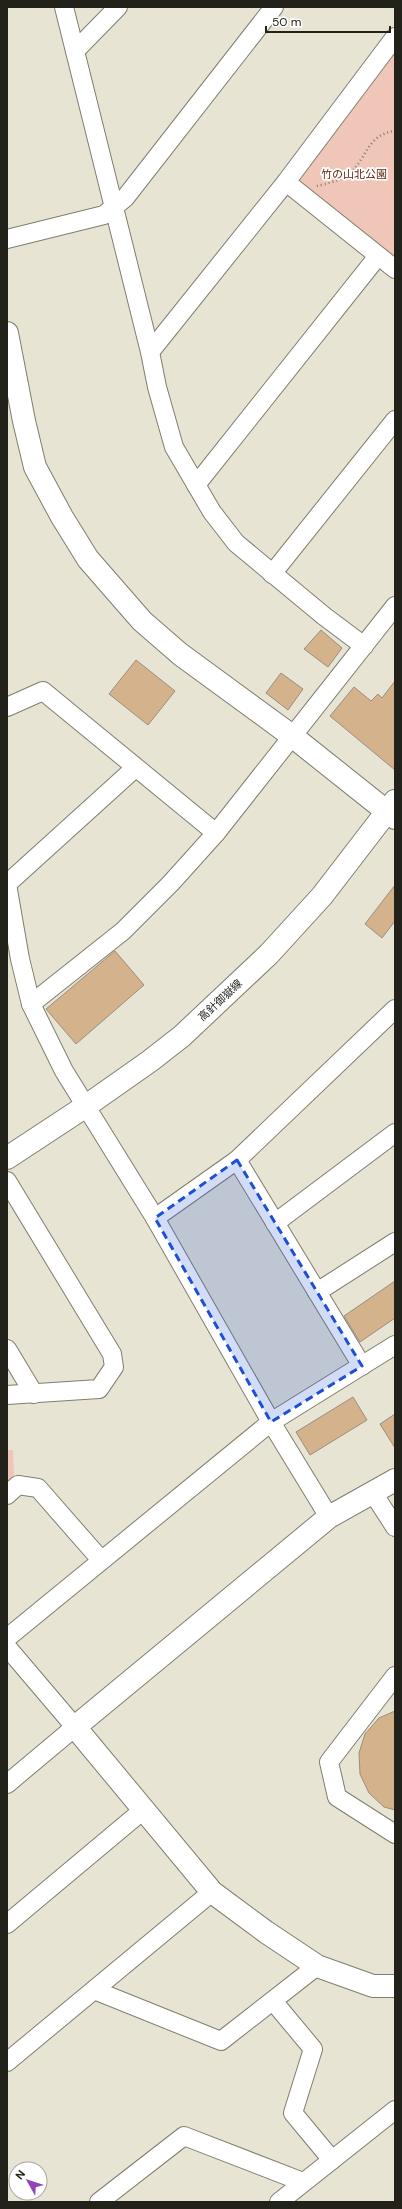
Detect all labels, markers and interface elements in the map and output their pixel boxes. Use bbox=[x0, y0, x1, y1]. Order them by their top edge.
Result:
scale bar bbox=[266, 8, 390, 34]
text: 50 m bbox=[272, 14, 301, 30]
park label: 竹の山北公園 bbox=[321, 167, 387, 181]
street label: 高針御嶽線 bbox=[195, 976, 245, 1024]
north arrow bbox=[8, 2161, 48, 2201]
text: N bbox=[12, 2167, 28, 2182]

